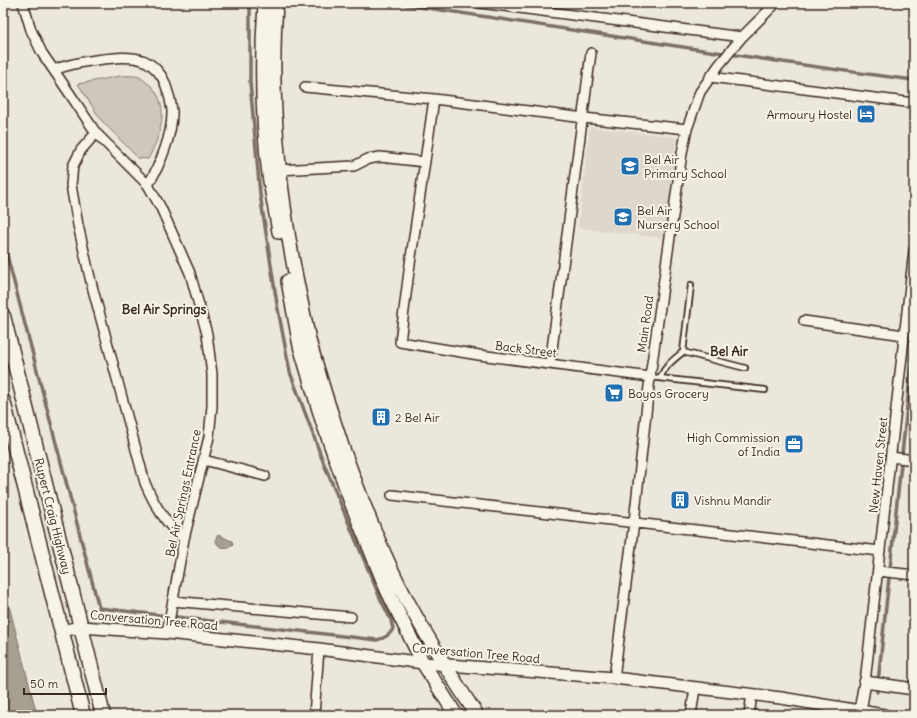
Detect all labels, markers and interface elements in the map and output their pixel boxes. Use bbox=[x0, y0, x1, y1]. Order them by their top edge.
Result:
hotel icon: Armoury Hostel bbox=[855, 103, 877, 125]
place label: Armoury Hostel bbox=[767, 107, 852, 122]
place label: Bel Air Primary School bbox=[644, 152, 727, 181]
school or university icon: Bel Air Primary School bbox=[619, 155, 641, 177]
place label: Bel Air Nursery School bbox=[637, 203, 720, 232]
school or university icon: Bel Air Nursery School bbox=[612, 206, 634, 228]
street label: Main Road bbox=[634, 295, 656, 353]
district label: Bel Air Springs bbox=[122, 301, 206, 318]
street label: Back Street bbox=[494, 338, 558, 360]
district label: Bel Air bbox=[710, 343, 749, 360]
supermarket icon: Boyos Grocery bbox=[603, 382, 625, 404]
place label: Boyos Grocery bbox=[628, 386, 709, 401]
building icon: 2 Bel Air bbox=[370, 406, 392, 428]
place label: 2 Bel Air bbox=[395, 410, 440, 425]
street label: New Haven Street bbox=[865, 416, 891, 514]
street label: Bel Air Springs Entrance bbox=[162, 428, 204, 558]
place label: High Commission of India bbox=[687, 430, 780, 459]
office icon: High Commission of India bbox=[783, 433, 805, 455]
street label: Rupert Craig Highway bbox=[31, 456, 75, 576]
building icon: Vishnu Mandir bbox=[669, 489, 691, 511]
place label: Vishnu Mandir bbox=[694, 493, 772, 508]
street label: Conversation Tree Road bbox=[90, 607, 218, 633]
street label: Conversation Tree Road bbox=[412, 640, 540, 666]
scale bar bbox=[24, 670, 106, 696]
text: 50 m bbox=[30, 676, 59, 691]

